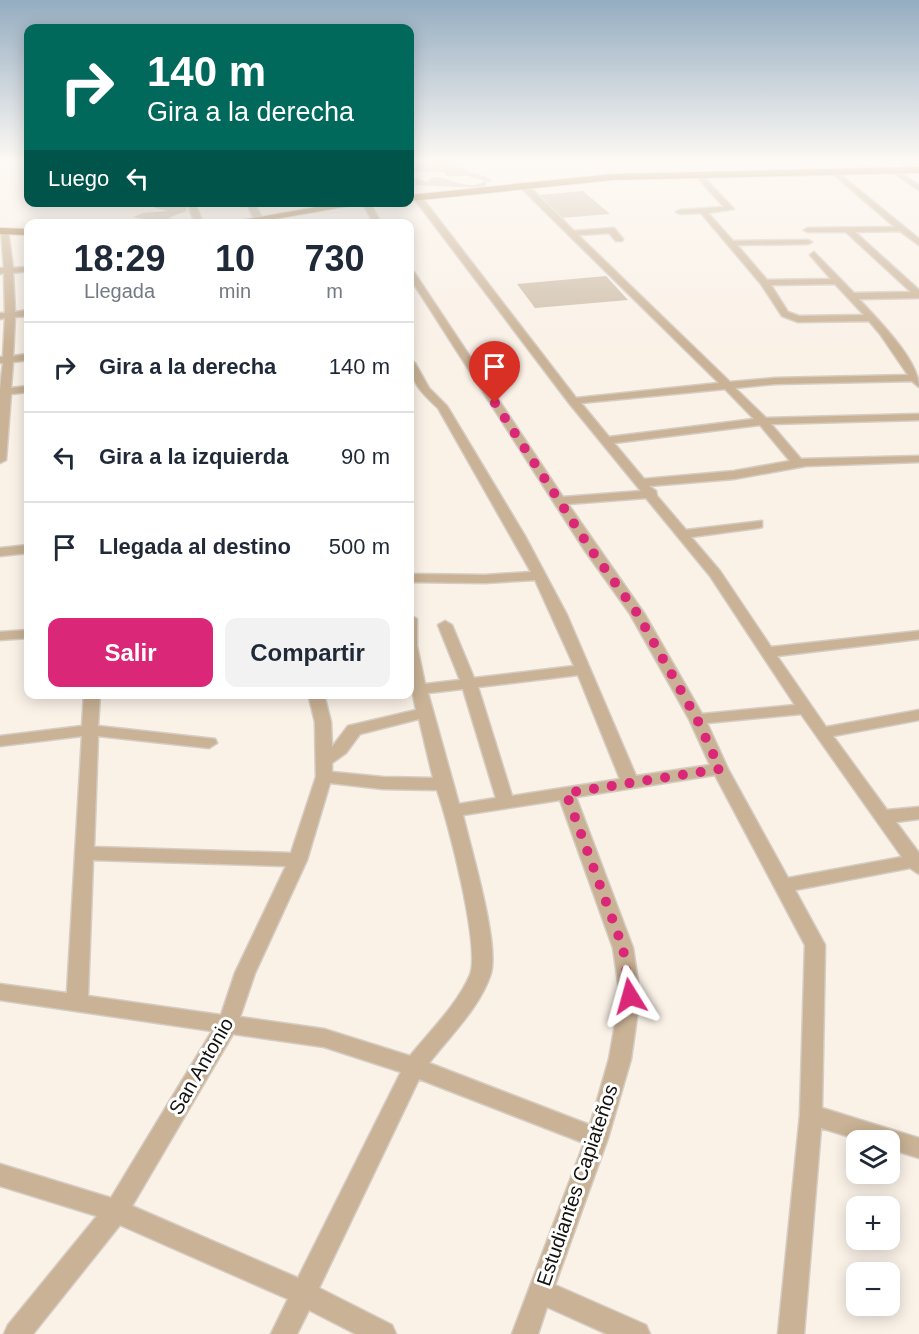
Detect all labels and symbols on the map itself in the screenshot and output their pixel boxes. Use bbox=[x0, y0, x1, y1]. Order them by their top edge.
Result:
pin bbox=[469, 341, 520, 403]
position arrow bbox=[598, 964, 662, 1028]
street label: San Antonio bbox=[165, 1014, 237, 1118]
street label: Estudiantes Capiateños bbox=[532, 1082, 622, 1288]

